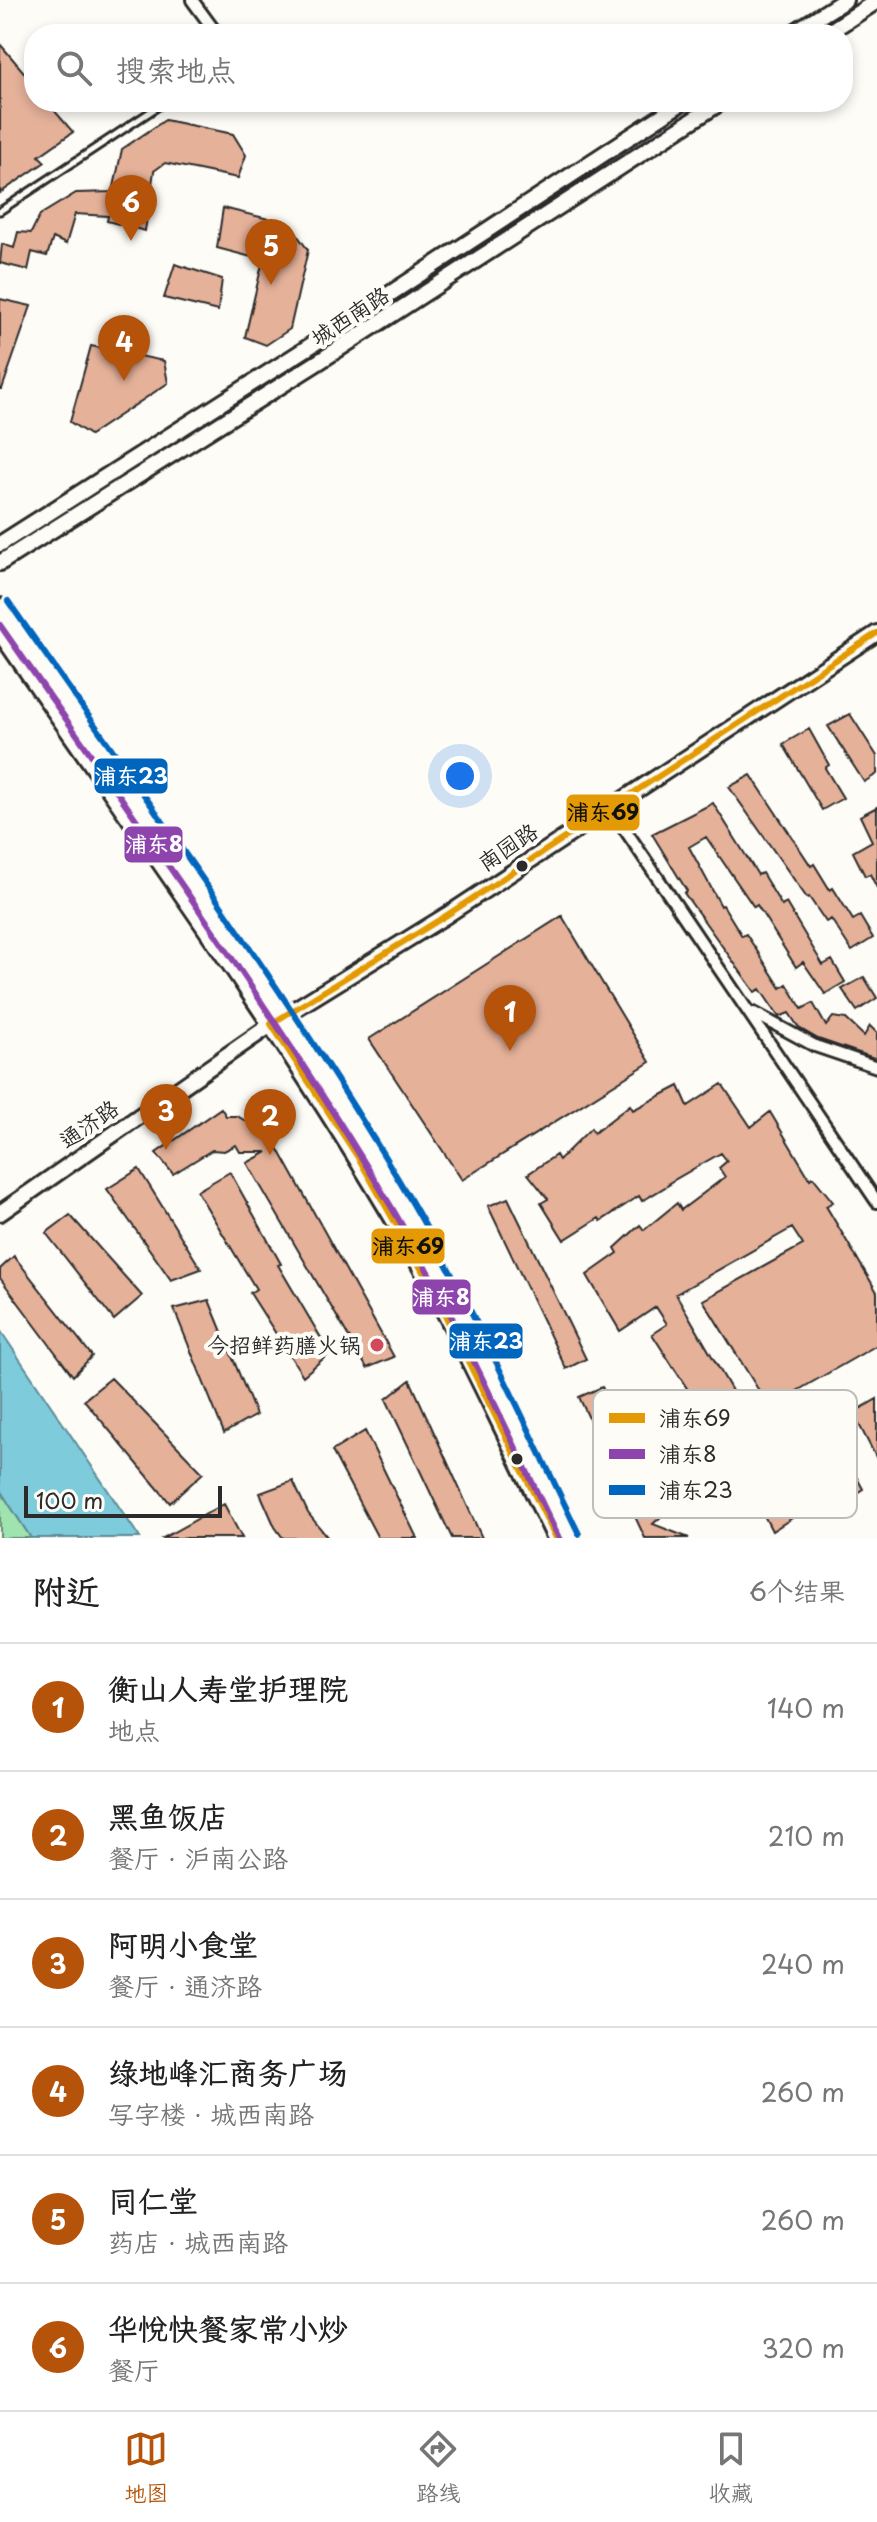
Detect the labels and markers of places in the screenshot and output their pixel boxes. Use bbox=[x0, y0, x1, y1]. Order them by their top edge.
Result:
pin: 6 bbox=[105, 175, 157, 241]
pin: 5 bbox=[245, 219, 297, 285]
pin: 4 bbox=[98, 315, 150, 381]
unlabelled marker bbox=[514, 858, 530, 874]
pin: 1 bbox=[484, 985, 536, 1051]
pin: 3 bbox=[140, 1084, 192, 1150]
pin: 2 bbox=[244, 1089, 296, 1155]
place label: 今招鲜药膳火锅 bbox=[207, 1327, 361, 1360]
marker: 今招鲜药膳火锅 bbox=[368, 1336, 386, 1354]
unlabelled marker bbox=[509, 1451, 525, 1467]

